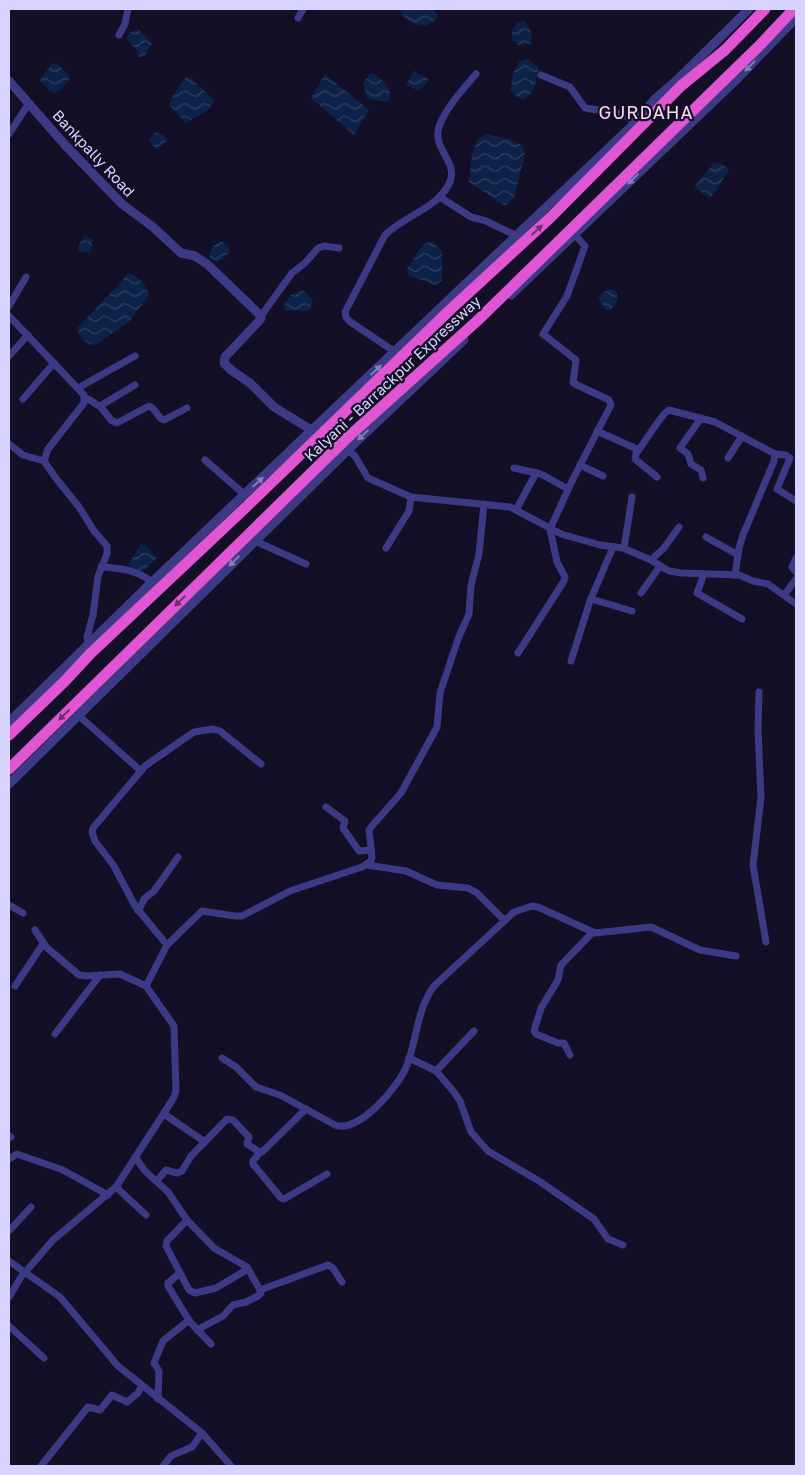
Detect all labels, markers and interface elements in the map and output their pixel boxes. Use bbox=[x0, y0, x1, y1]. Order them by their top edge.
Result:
one-way arrow bbox=[744, 60, 756, 72]
district label: GURDAHA bbox=[598, 101, 694, 123]
street label: Bankpally Road bbox=[49, 106, 139, 200]
one-way arrow bbox=[628, 173, 640, 185]
one-way arrow bbox=[531, 224, 543, 236]
street label: Kalyani - Barrackpur Expressway bbox=[300, 291, 484, 465]
one-way arrow bbox=[370, 364, 382, 376]
one-way arrow bbox=[357, 429, 369, 441]
one-way arrow bbox=[252, 476, 264, 488]
one-way arrow bbox=[229, 555, 241, 567]
one-way arrow bbox=[174, 595, 186, 607]
one-way arrow bbox=[58, 709, 70, 721]

